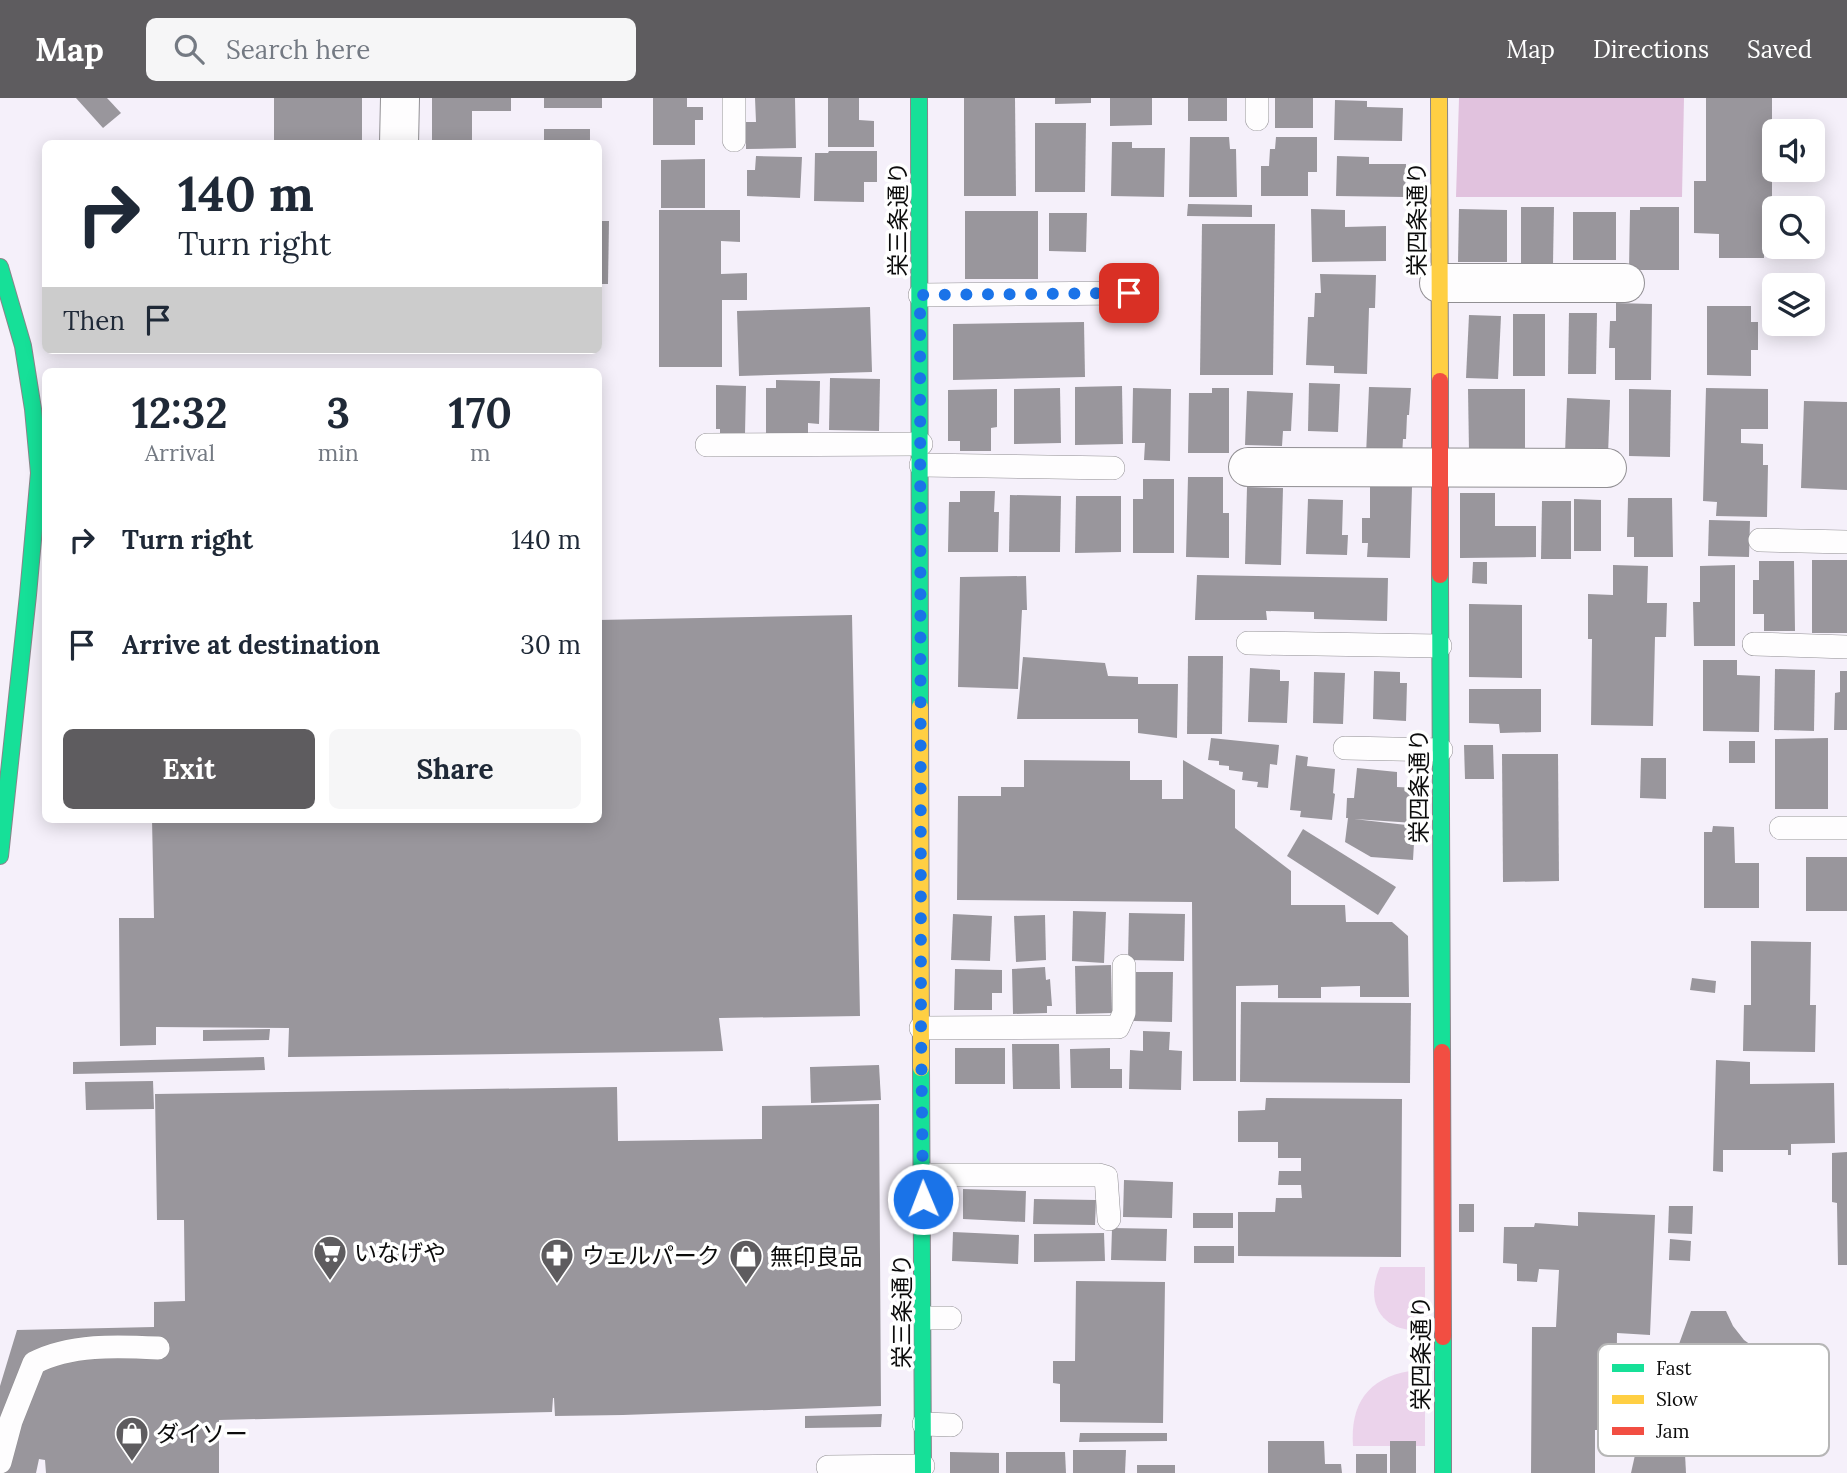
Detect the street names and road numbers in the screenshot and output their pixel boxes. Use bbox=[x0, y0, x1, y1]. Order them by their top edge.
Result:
street label: 栄三条通り bbox=[883, 162, 912, 277]
street label: 栄四条通り bbox=[1402, 162, 1431, 277]
street label: 栄四条通り bbox=[1404, 729, 1433, 844]
street label: 栄三条通り bbox=[887, 1254, 916, 1369]
street label: 栄四条通り bbox=[1406, 1296, 1435, 1411]

